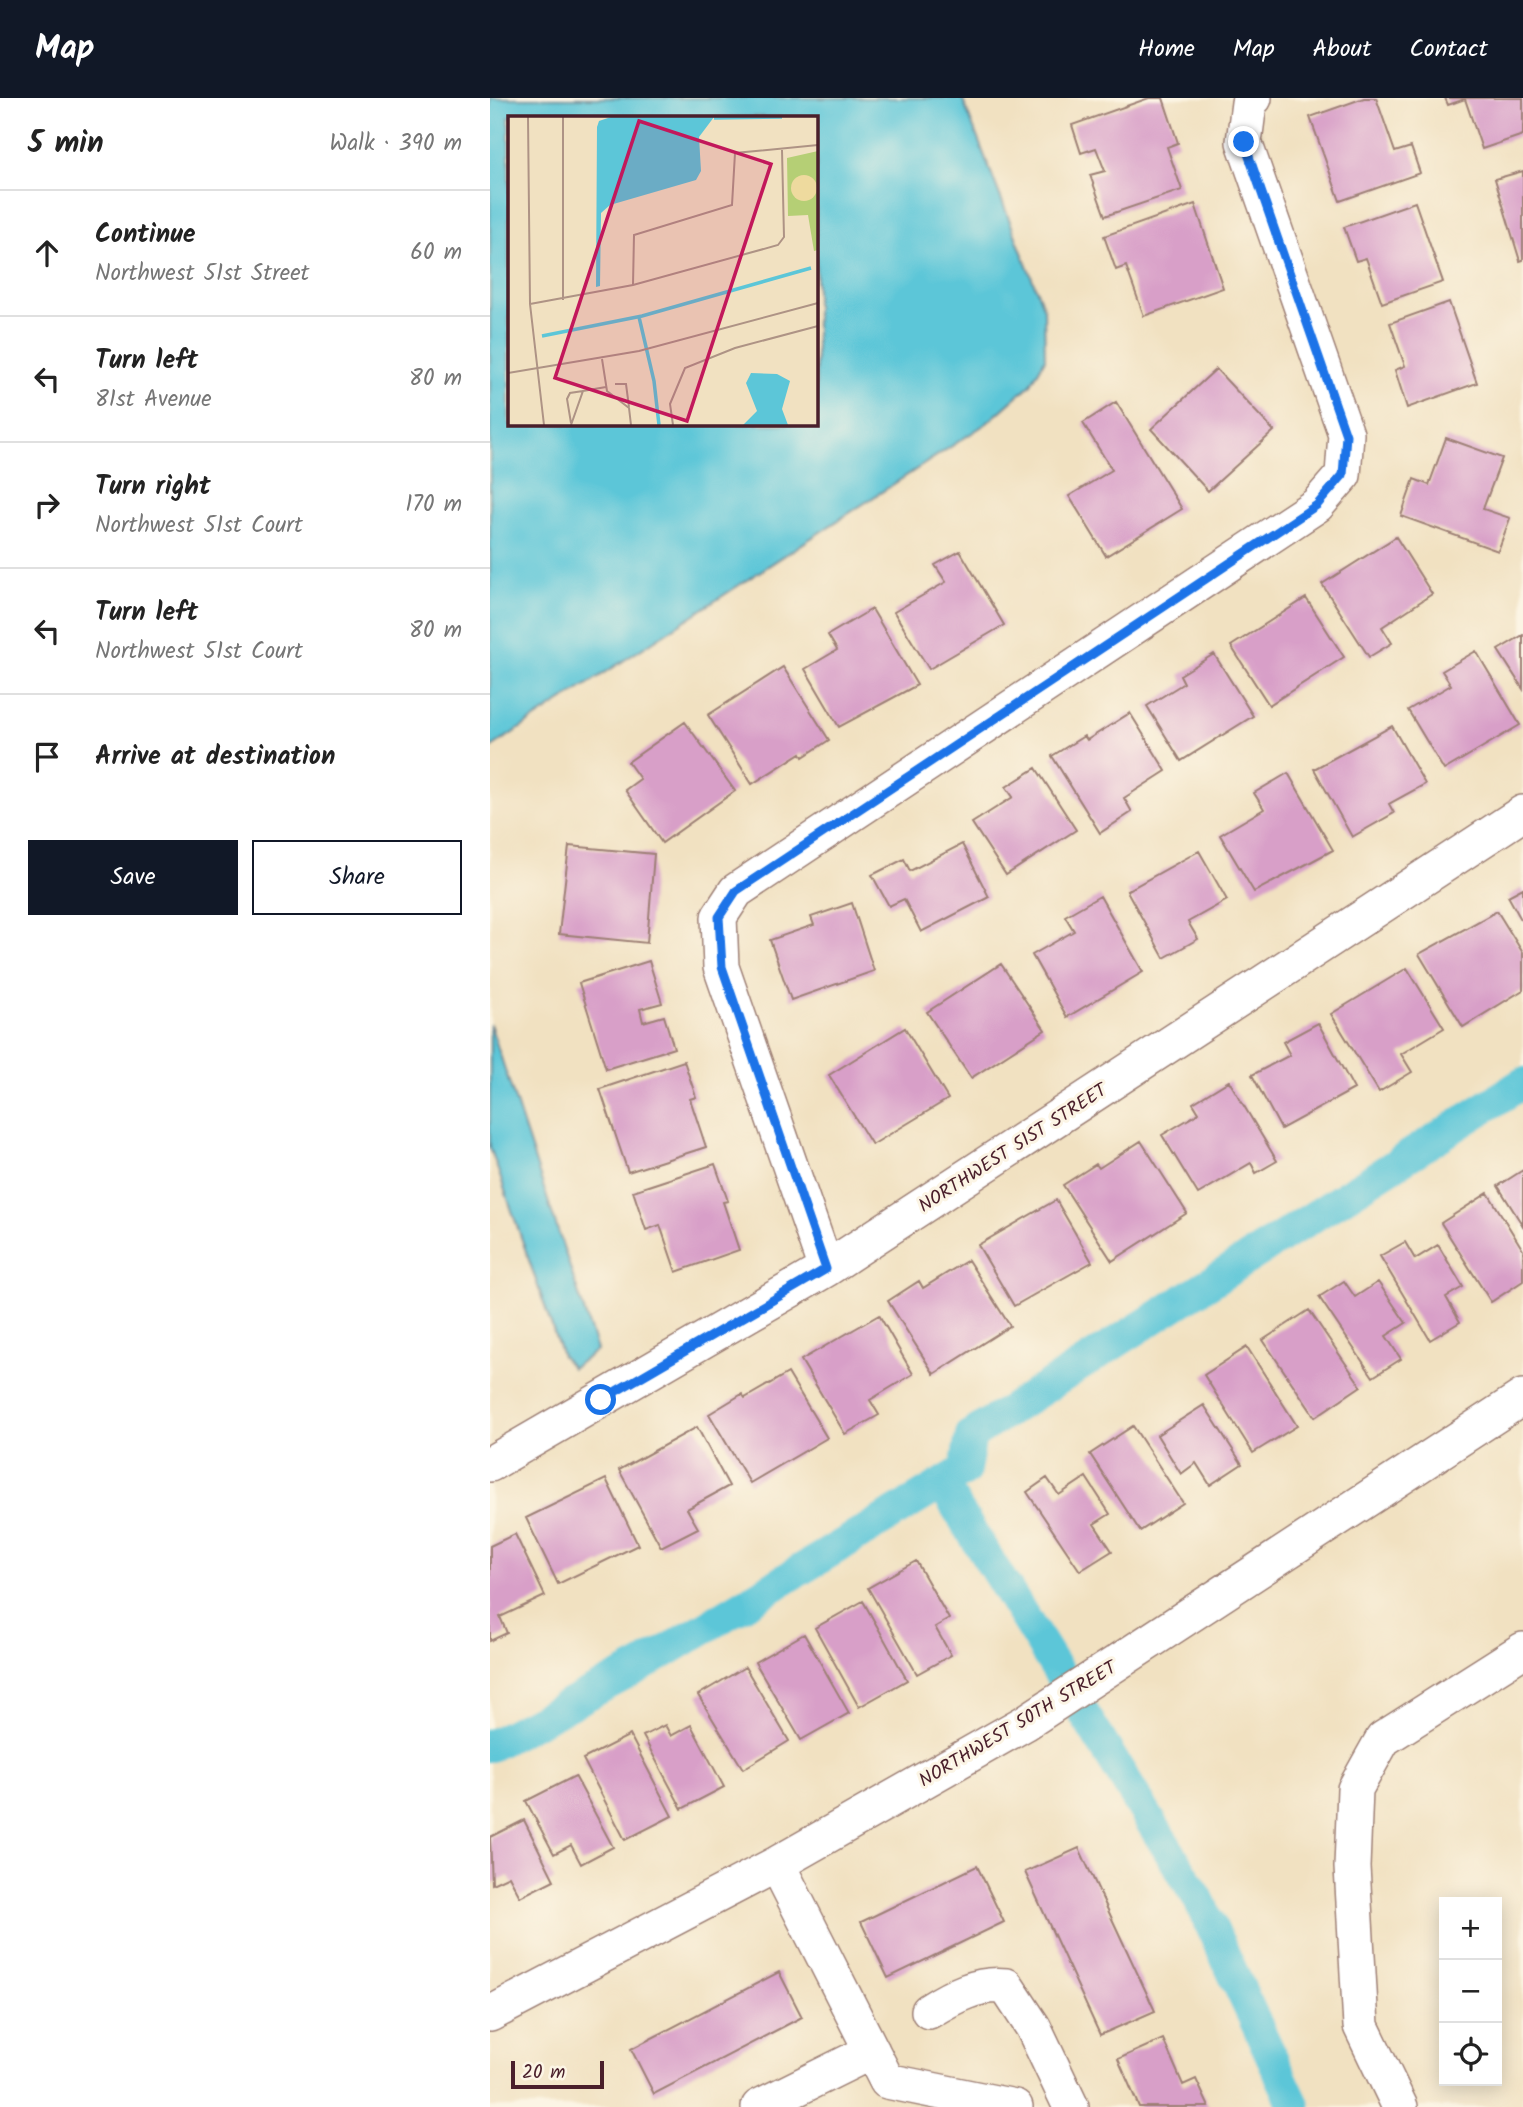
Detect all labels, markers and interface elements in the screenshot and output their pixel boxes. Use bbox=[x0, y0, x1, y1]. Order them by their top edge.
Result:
text: Map bbox=[35, 23, 95, 76]
text: Home bbox=[1138, 30, 1195, 69]
text: Map bbox=[1233, 30, 1275, 69]
text: About bbox=[1313, 30, 1371, 69]
text: Contact bbox=[1409, 30, 1488, 69]
inset map bbox=[508, 116, 817, 425]
text: 5 min bbox=[28, 120, 104, 168]
text: Walk · 390 m bbox=[330, 126, 462, 162]
route end bbox=[1228, 126, 1259, 157]
text: Continue bbox=[95, 214, 196, 256]
icon: ahead bbox=[28, 234, 66, 272]
text: 60 m bbox=[410, 235, 462, 271]
text: Northwest 51st Street bbox=[95, 256, 309, 292]
text: Turn left bbox=[95, 340, 198, 382]
icon: left bbox=[28, 360, 66, 398]
text: 80 m bbox=[409, 361, 462, 397]
text: 81st Avenue bbox=[95, 382, 212, 418]
text: Turn right bbox=[95, 466, 211, 508]
icon: right bbox=[28, 486, 66, 524]
text: 170 m bbox=[405, 487, 462, 523]
text: Northwest 51st Court bbox=[95, 508, 303, 544]
text: Turn left bbox=[95, 592, 198, 634]
icon: left bbox=[28, 612, 66, 650]
text: 80 m bbox=[409, 613, 462, 649]
text: Northwest 51st Court bbox=[95, 634, 303, 670]
text: Arrive at destination bbox=[95, 736, 335, 778]
icon: arrive bbox=[28, 738, 66, 776]
button: Save bbox=[28, 840, 238, 915]
button: Share bbox=[252, 840, 462, 915]
street label: NORTHWEST 51ST STREET bbox=[913, 1075, 1115, 1221]
route start bbox=[585, 1384, 616, 1415]
street label: NORTHWEST 50TH STREET bbox=[913, 1653, 1124, 1796]
map controls bbox=[1439, 1897, 1502, 2086]
button: + bbox=[1439, 1897, 1502, 1960]
button: − bbox=[1439, 1960, 1502, 2023]
button: locate bbox=[1439, 2023, 1502, 2086]
scale bar bbox=[511, 2058, 604, 2090]
text: 20 m bbox=[522, 2058, 565, 2088]

